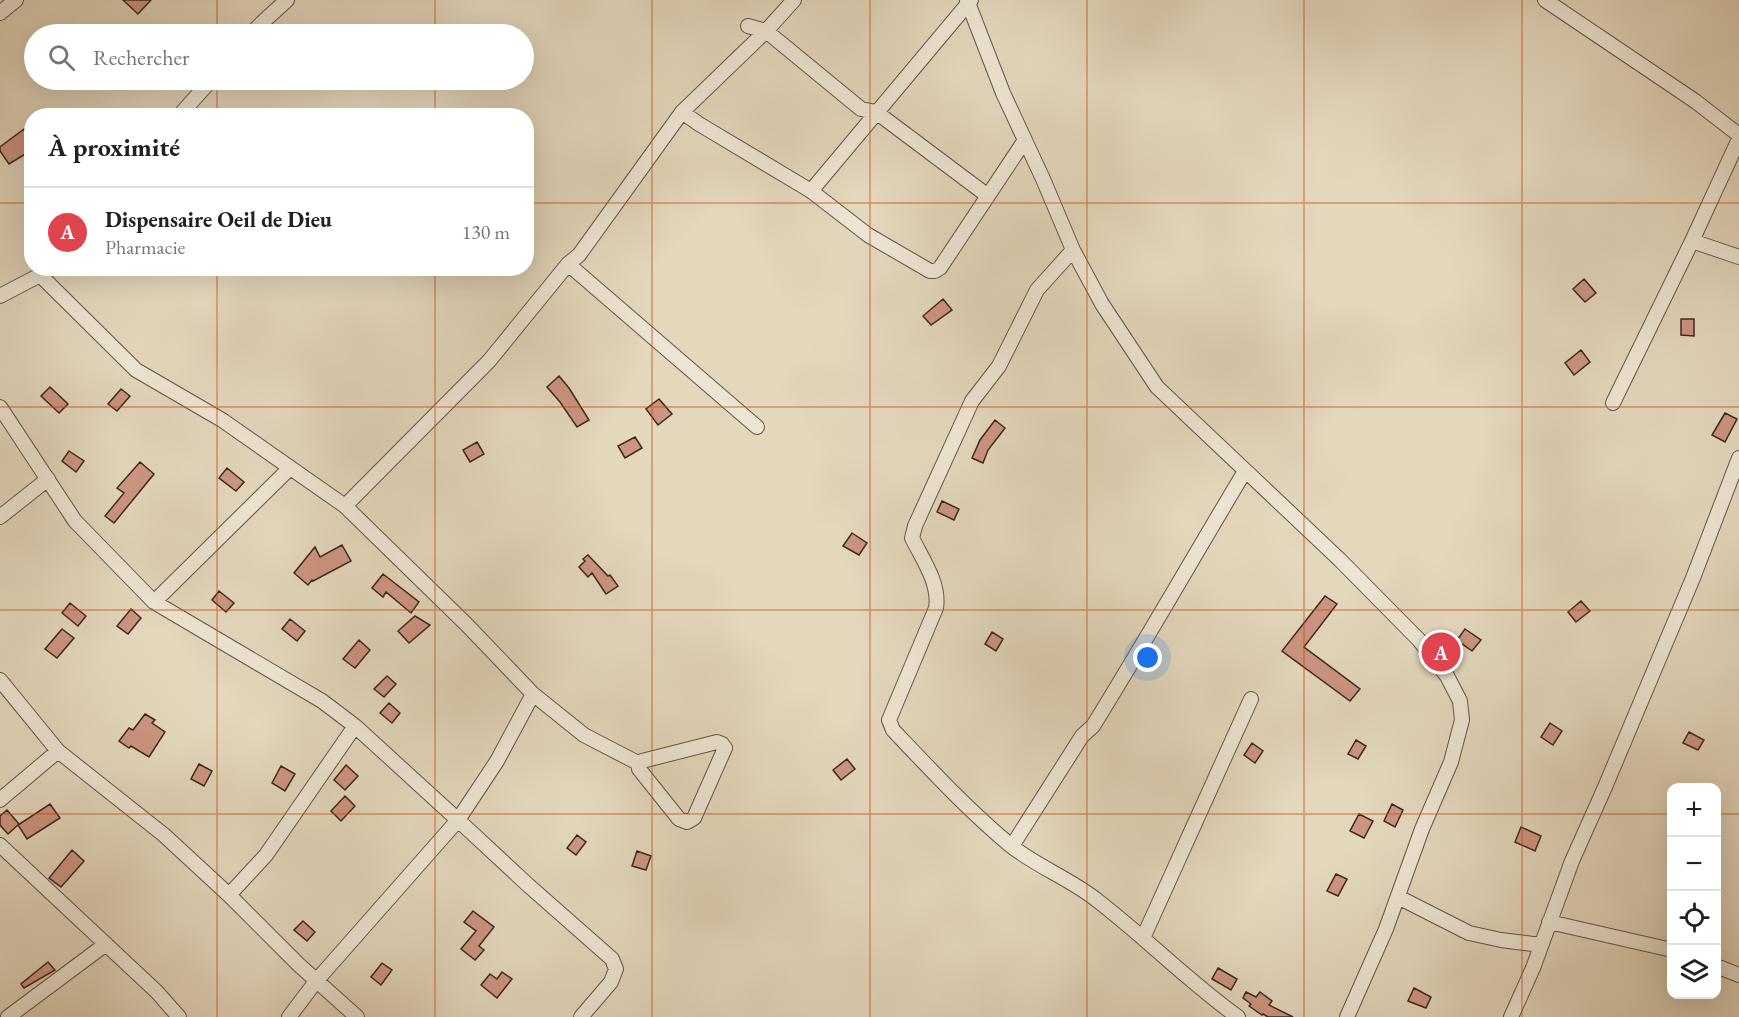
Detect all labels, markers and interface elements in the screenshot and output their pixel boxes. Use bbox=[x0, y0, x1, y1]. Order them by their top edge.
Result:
search box bbox=[24, 24, 534, 90]
icon: search bbox=[45, 41, 78, 74]
text: Rechercher bbox=[93, 43, 189, 72]
text: À proximité bbox=[48, 130, 180, 164]
text: Dispensaire Oeil de Dieu bbox=[105, 205, 332, 234]
text: A bbox=[60, 219, 75, 245]
text: 130 m bbox=[462, 219, 510, 245]
text: Pharmacie bbox=[105, 234, 185, 260]
pin: A bbox=[1422, 630, 1460, 674]
your location bbox=[1133, 643, 1162, 672]
map controls bbox=[1667, 783, 1721, 999]
button: + bbox=[1667, 783, 1721, 837]
button: − bbox=[1667, 837, 1721, 891]
button: locate bbox=[1667, 891, 1721, 945]
button: layers bbox=[1667, 945, 1721, 999]

